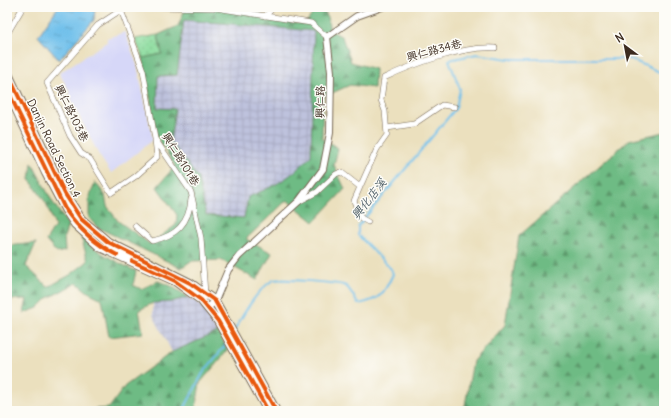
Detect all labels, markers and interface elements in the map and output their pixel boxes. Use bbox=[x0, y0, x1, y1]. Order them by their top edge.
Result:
north arrow bbox=[605, 26, 645, 66]
text: N bbox=[613, 30, 627, 45]
street label: 興仁路34巷 bbox=[405, 36, 463, 64]
street label: 興仁路103巷 bbox=[52, 82, 92, 144]
street label: 興仁路 bbox=[313, 85, 327, 119]
street label: Danjin Road Section 4 bbox=[24, 96, 84, 200]
street label: 興仁路101巷 bbox=[159, 130, 203, 188]
water label: 興化店溪 bbox=[348, 174, 390, 222]

